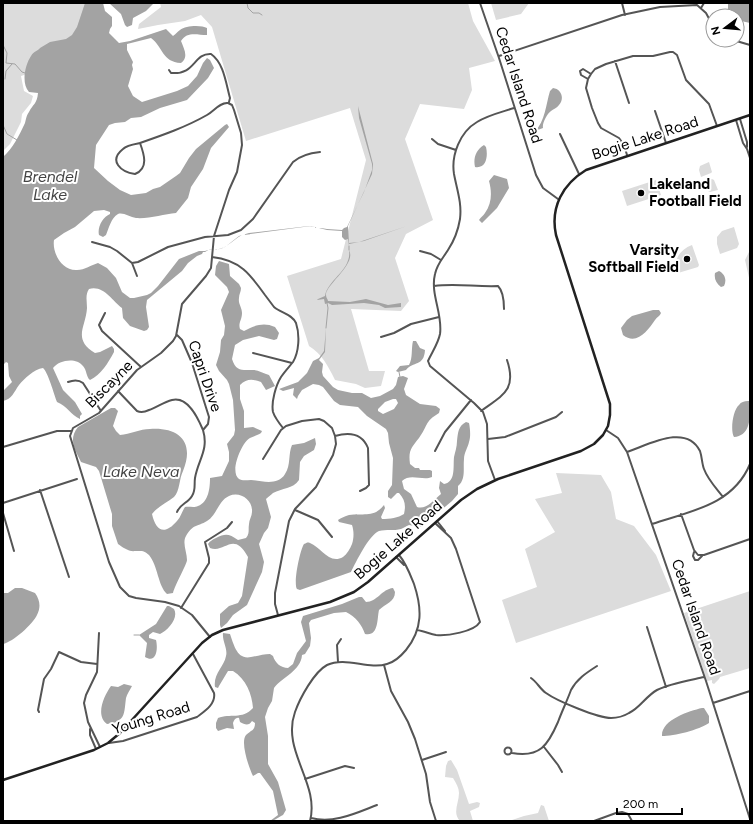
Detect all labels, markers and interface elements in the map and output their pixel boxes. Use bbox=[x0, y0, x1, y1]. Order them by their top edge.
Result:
north arrow bbox=[705, 8, 745, 48]
street label: Cedar Island Road bbox=[492, 24, 546, 146]
text: N bbox=[708, 25, 723, 37]
street label: Bogie Lake Road bbox=[589, 112, 701, 164]
water label: Brendel Lake bbox=[23, 167, 78, 204]
place label: Lakeland Football Field bbox=[649, 175, 742, 210]
marker: Lakeland Football Field bbox=[636, 188, 646, 198]
place label: Varsity Softball Field bbox=[588, 241, 679, 276]
marker: Varsity Softball Field bbox=[682, 254, 692, 264]
street label: Capri Drive bbox=[184, 338, 226, 414]
street label: Biscayne bbox=[82, 357, 136, 411]
water label: Lake Neva bbox=[103, 462, 179, 481]
street label: Bogie Lake Road bbox=[350, 497, 446, 583]
street label: Cedar Island Road bbox=[668, 557, 724, 677]
street label: Young Road bbox=[110, 698, 192, 738]
scale bar bbox=[617, 790, 682, 816]
text: 200 m bbox=[623, 797, 658, 811]

